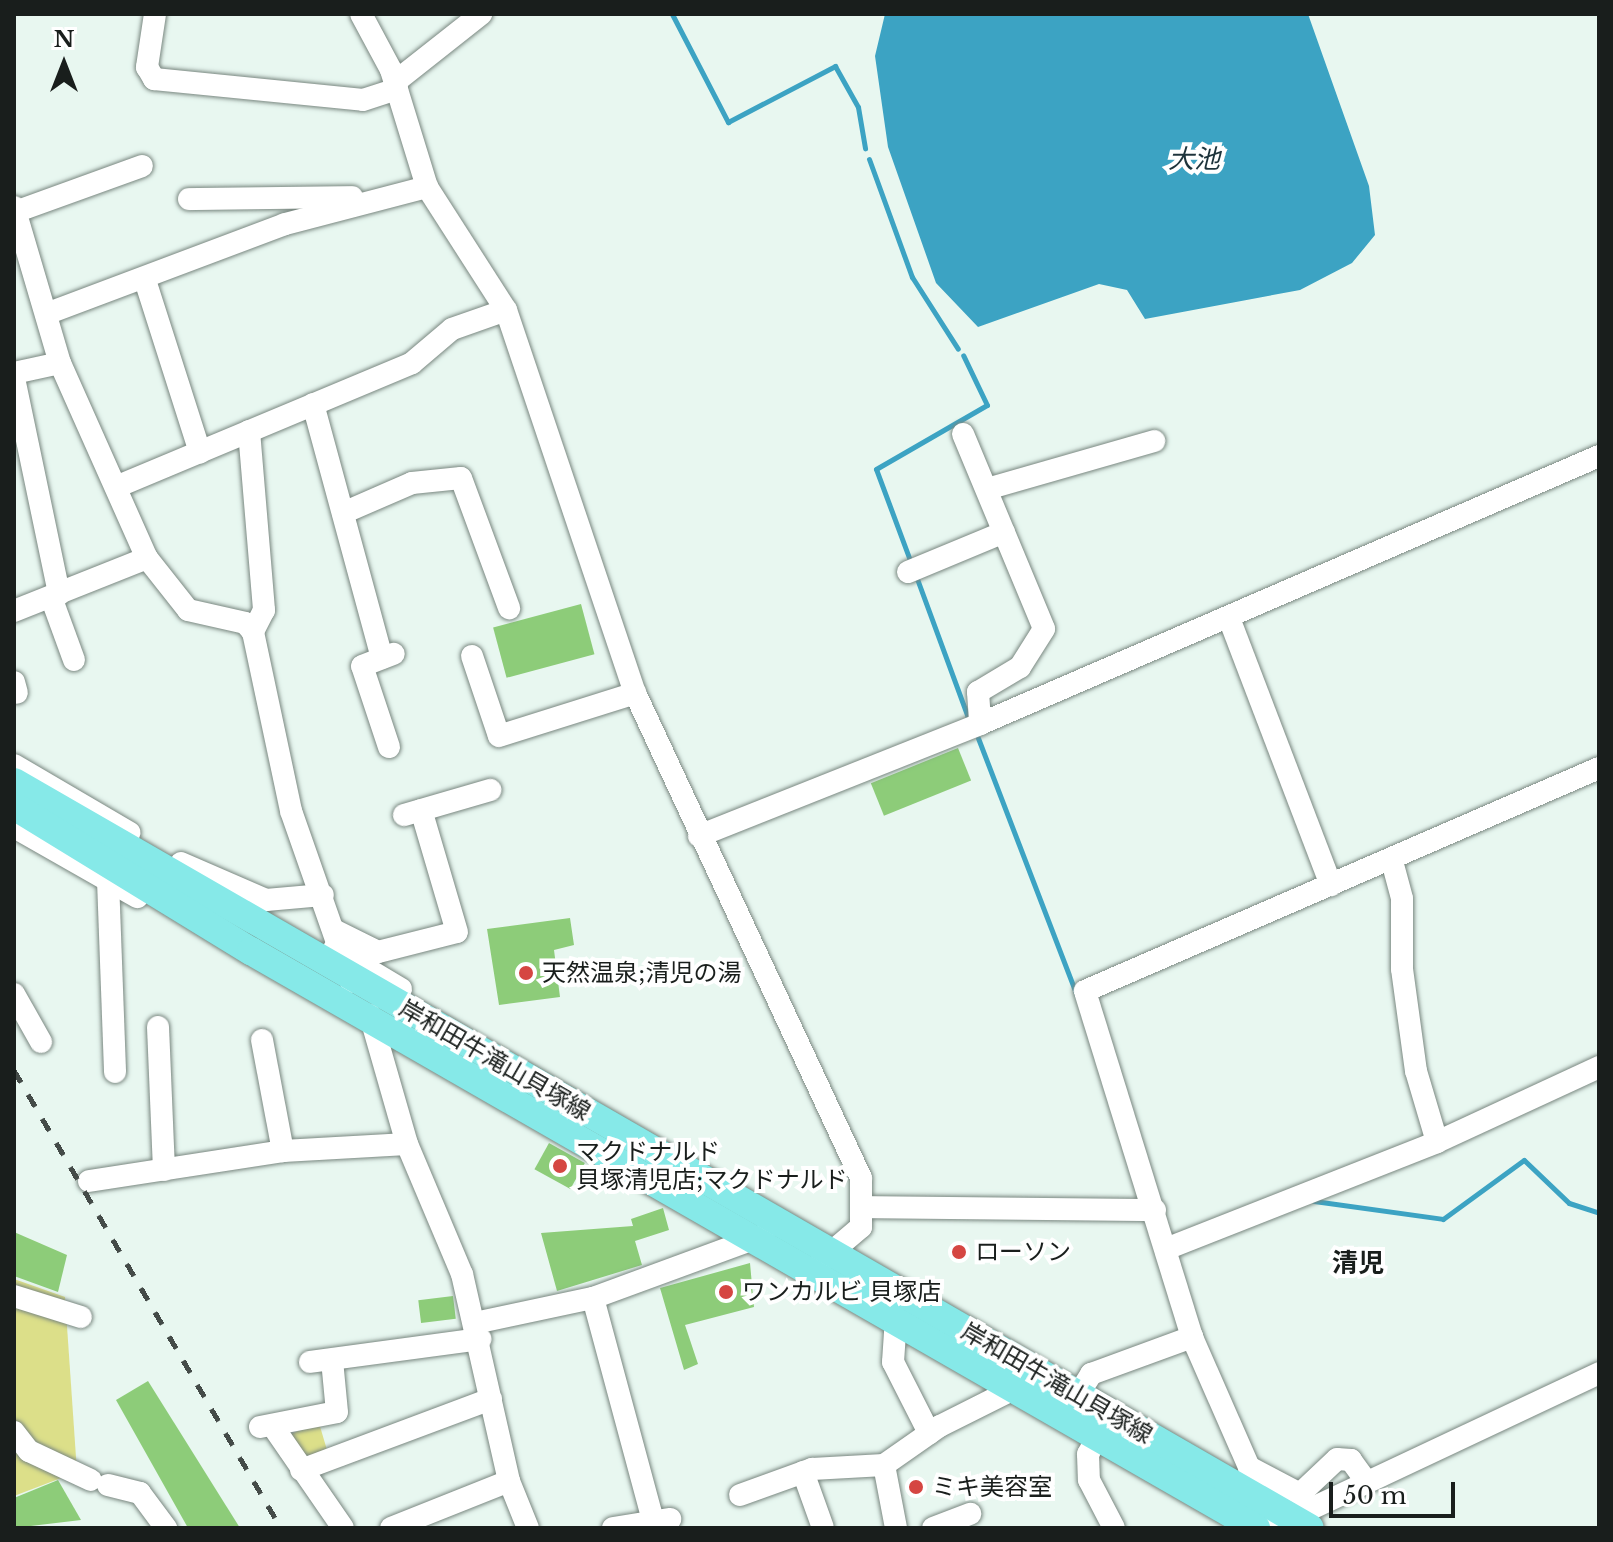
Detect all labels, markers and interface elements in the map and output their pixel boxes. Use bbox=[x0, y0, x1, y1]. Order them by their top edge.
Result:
north arrow bbox=[24, 24, 104, 104]
text: N bbox=[54, 26, 74, 53]
water label: 大池 bbox=[1168, 144, 1220, 176]
place label: 天然温泉;清児の湯 bbox=[542, 959, 741, 987]
marker: 天然温泉;清児の湯 bbox=[517, 964, 535, 982]
street label: 岸和田牛滝山貝塚線 bbox=[394, 994, 596, 1126]
place label: マクドナルド 貝塚清児店;マクドナルド bbox=[576, 1138, 847, 1194]
marker: マクドナルド 貝塚清児店;マクドナルド bbox=[551, 1157, 569, 1175]
place label: ローソン bbox=[975, 1238, 1071, 1266]
marker: ローソン bbox=[950, 1243, 968, 1261]
district label: 清児 bbox=[1332, 1248, 1384, 1280]
place label: ワンカルビ 貝塚店 bbox=[742, 1278, 941, 1306]
marker: ワンカルビ 貝塚店 bbox=[717, 1283, 735, 1301]
street label: 岸和田牛滝山貝塚線 bbox=[956, 1317, 1158, 1449]
scale bar bbox=[1333, 1466, 1459, 1516]
place label: ミキ美容室 bbox=[932, 1473, 1052, 1501]
marker: ミキ美容室 bbox=[907, 1478, 925, 1496]
text: 50 m bbox=[1343, 1481, 1406, 1510]

